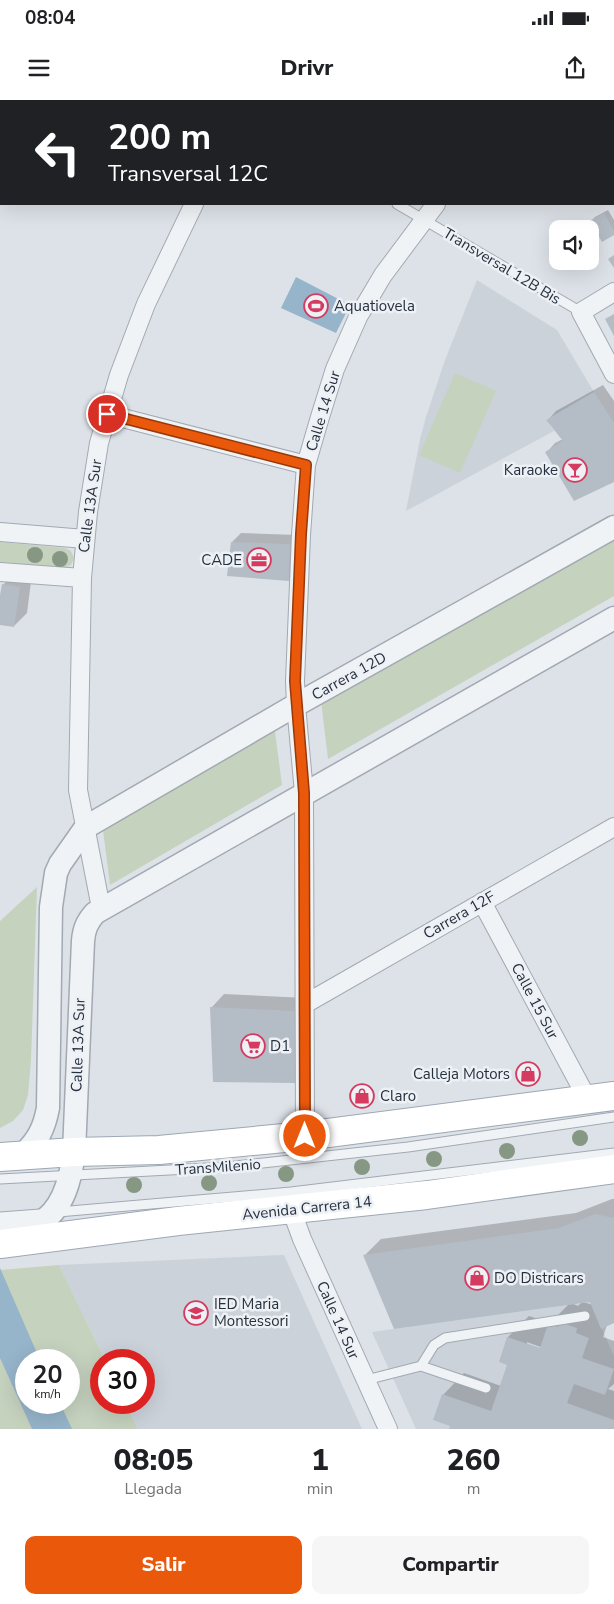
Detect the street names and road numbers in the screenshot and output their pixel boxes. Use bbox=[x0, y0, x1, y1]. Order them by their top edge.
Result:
street label: Transversal 12B Bis bbox=[439, 223, 565, 309]
street label: Calle 14 Sur bbox=[301, 368, 345, 454]
street label: Calle 13A Sur bbox=[74, 457, 107, 554]
street label: Carrera 12D bbox=[308, 647, 390, 705]
street label: Carrera 12F bbox=[419, 886, 499, 944]
street label: Calle 15 Sur bbox=[507, 960, 564, 1043]
street label: Calle 13A Sur bbox=[66, 997, 90, 1092]
street label: TransMilenio bbox=[174, 1154, 262, 1180]
street label: Avenida Carrera 14 bbox=[241, 1191, 373, 1225]
street label: Calle 14 Sur bbox=[312, 1278, 364, 1363]

